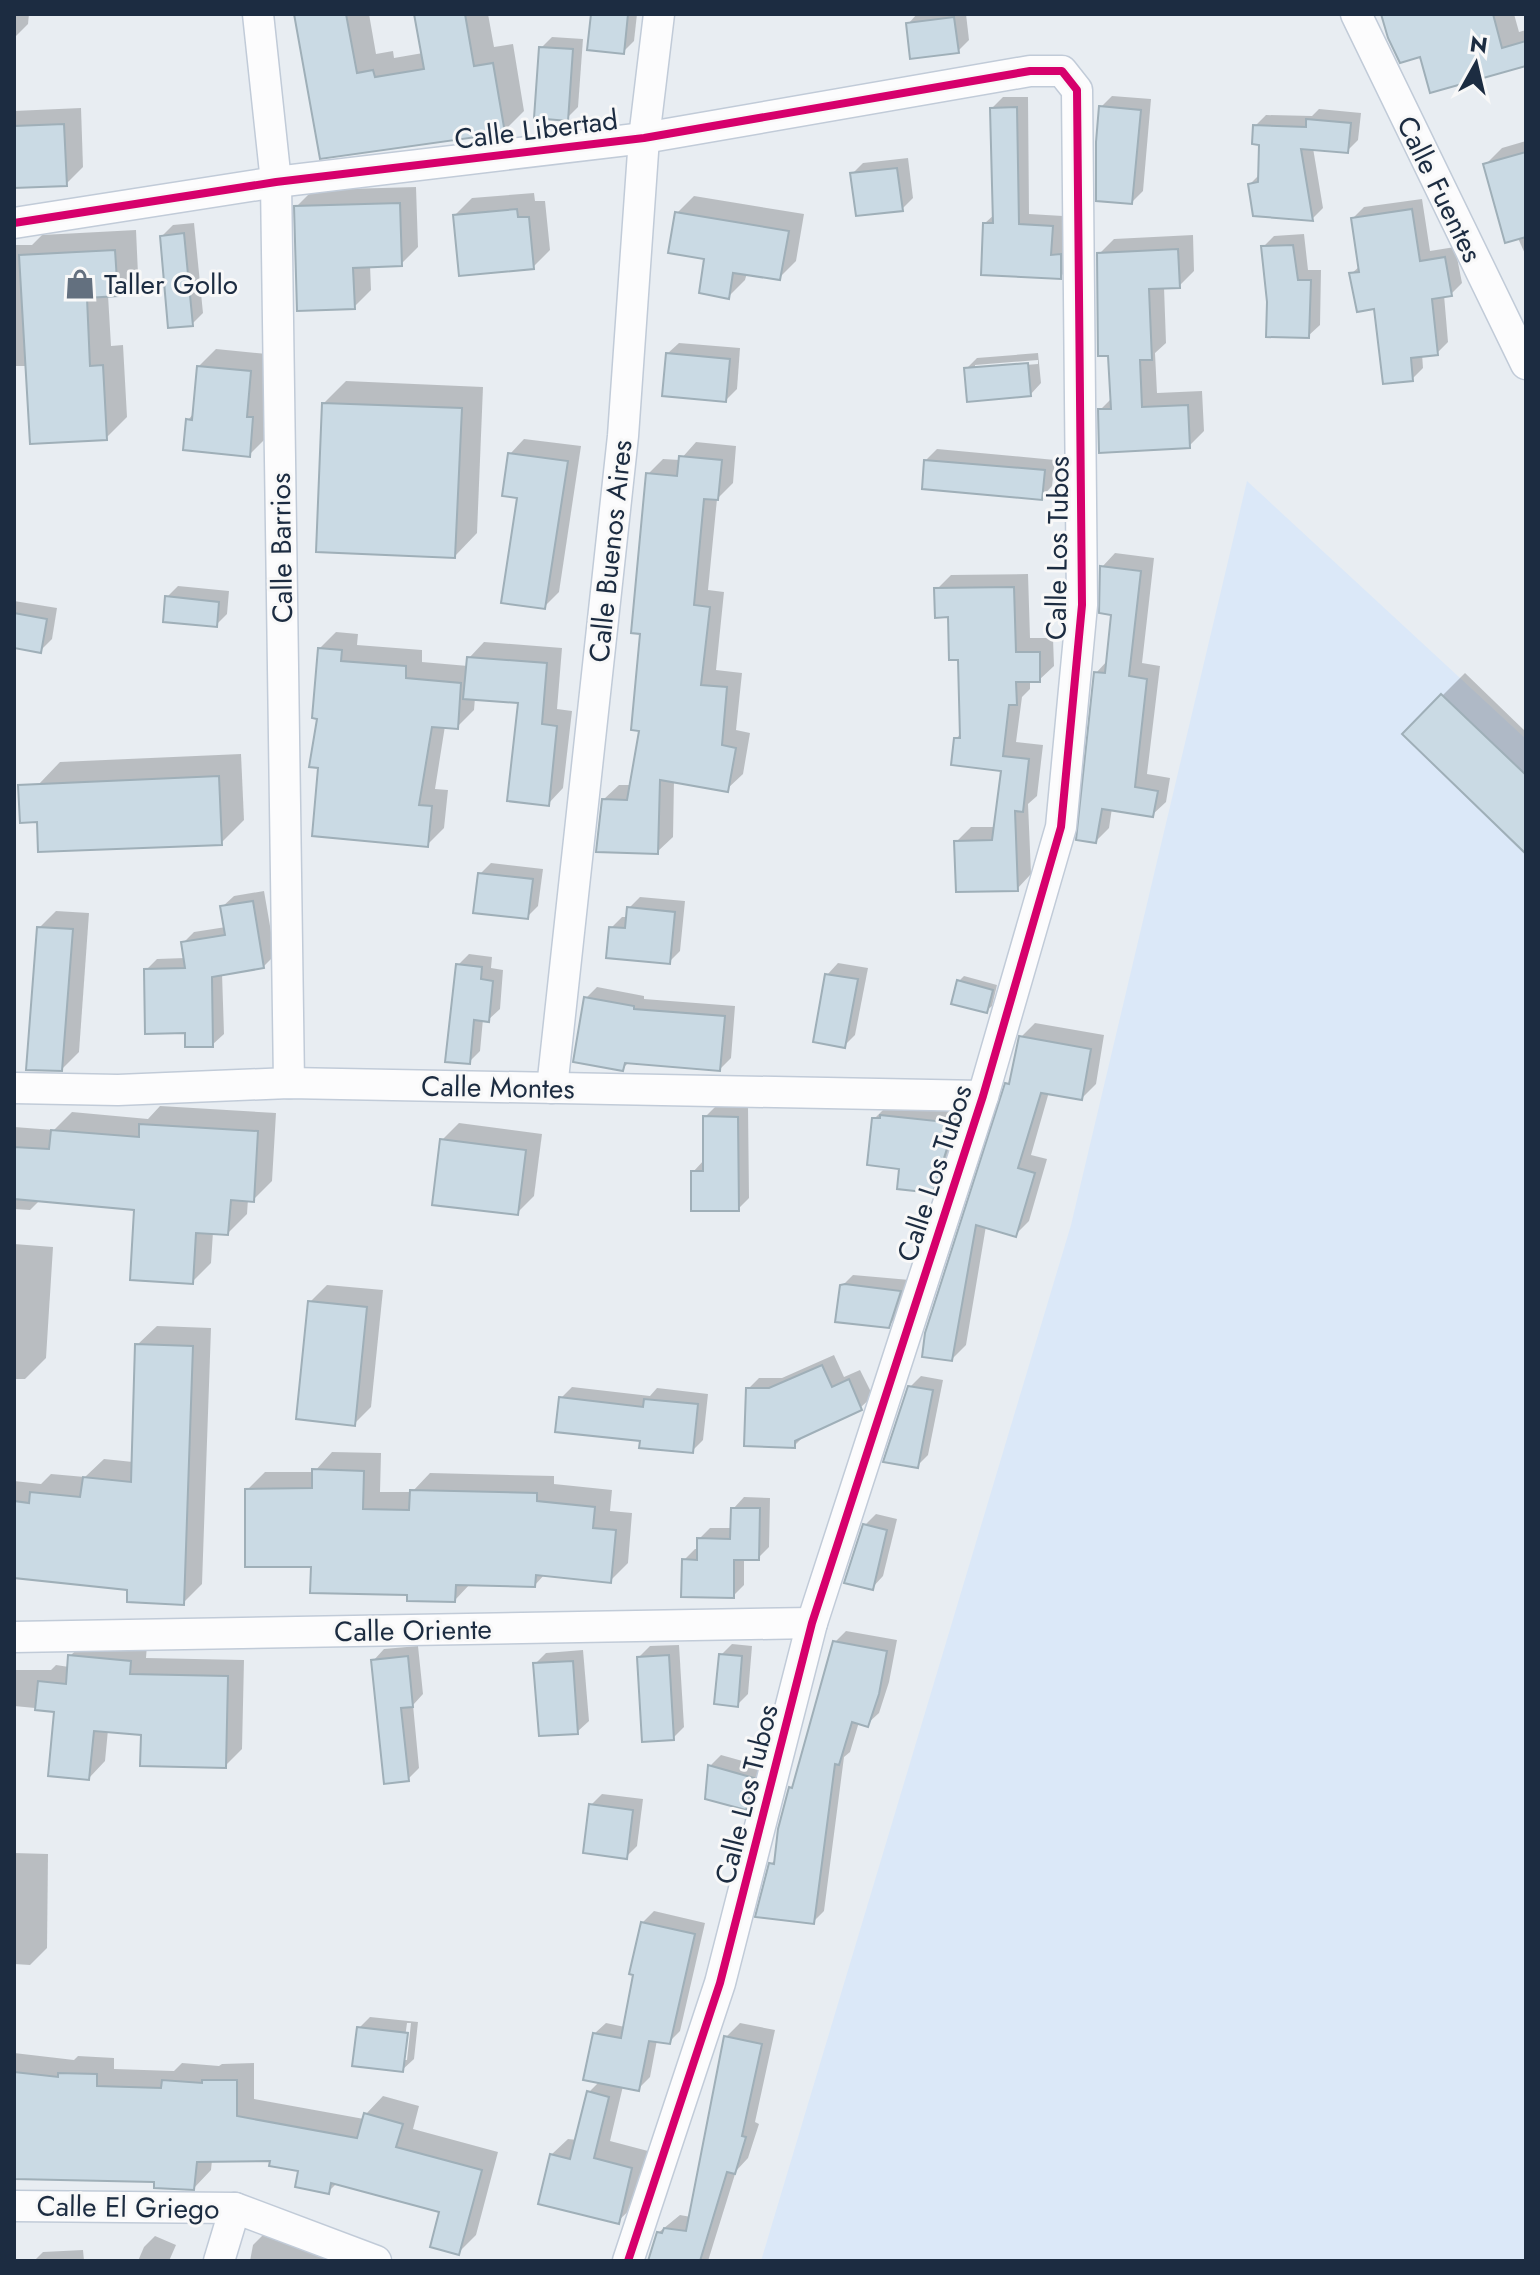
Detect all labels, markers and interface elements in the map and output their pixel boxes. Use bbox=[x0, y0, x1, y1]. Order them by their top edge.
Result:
north arrow bbox=[1436, 24, 1516, 104]
text: N bbox=[1468, 27, 1490, 61]
street label: Calle Libertad bbox=[452, 99, 620, 160]
street label: Calle Fuentes bbox=[1386, 109, 1493, 269]
place label: Taller Gollo bbox=[104, 264, 238, 305]
shop icon: Taller Gollo bbox=[63, 267, 97, 301]
street label: Calle Buenos Aires bbox=[578, 438, 643, 664]
street label: Calle Los Tubos bbox=[1035, 456, 1080, 640]
street label: Calle Barrios bbox=[260, 472, 303, 624]
street label: Calle Montes bbox=[421, 1066, 575, 1109]
street label: Calle Los Tubos bbox=[887, 1079, 982, 1267]
street label: Calle Oriente bbox=[334, 1609, 492, 1652]
street label: Calle Los Tubos bbox=[704, 1700, 789, 1888]
street label: Calle El Griego bbox=[36, 2185, 220, 2230]

